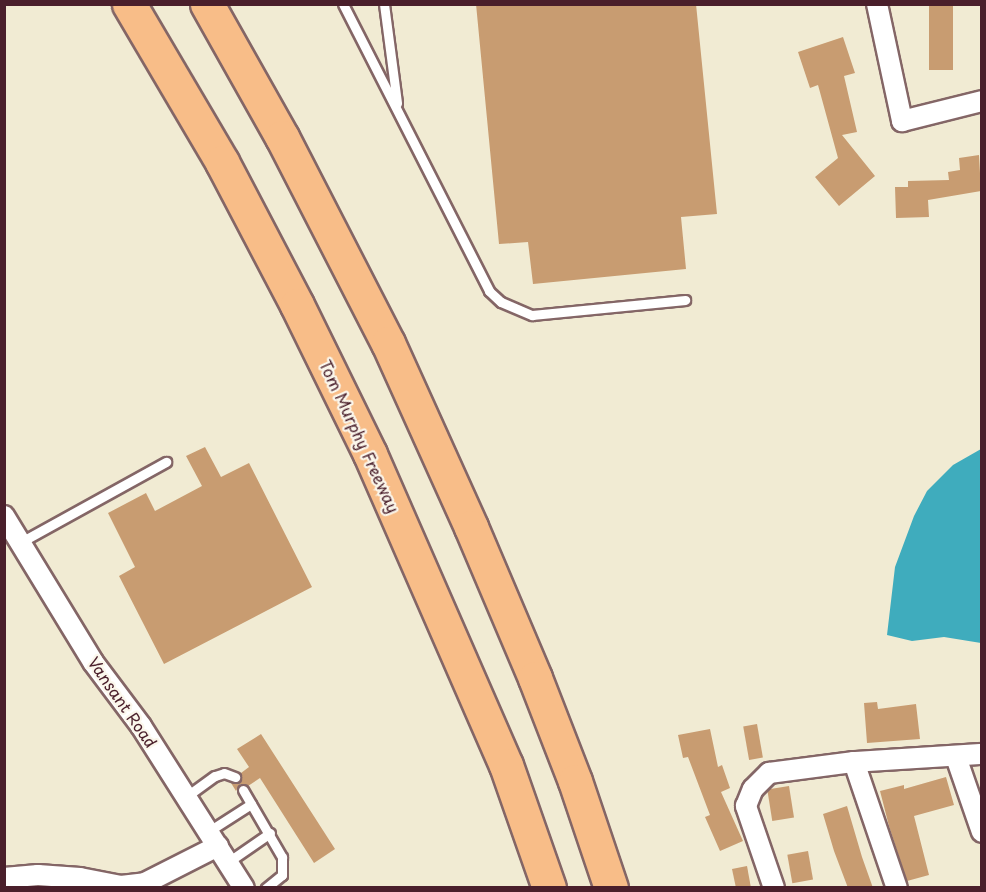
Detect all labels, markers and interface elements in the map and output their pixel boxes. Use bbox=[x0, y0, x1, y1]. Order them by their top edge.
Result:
street label: Tom Murphy Freeway bbox=[316, 356, 404, 516]
street label: Vansant Road bbox=[85, 653, 161, 751]

